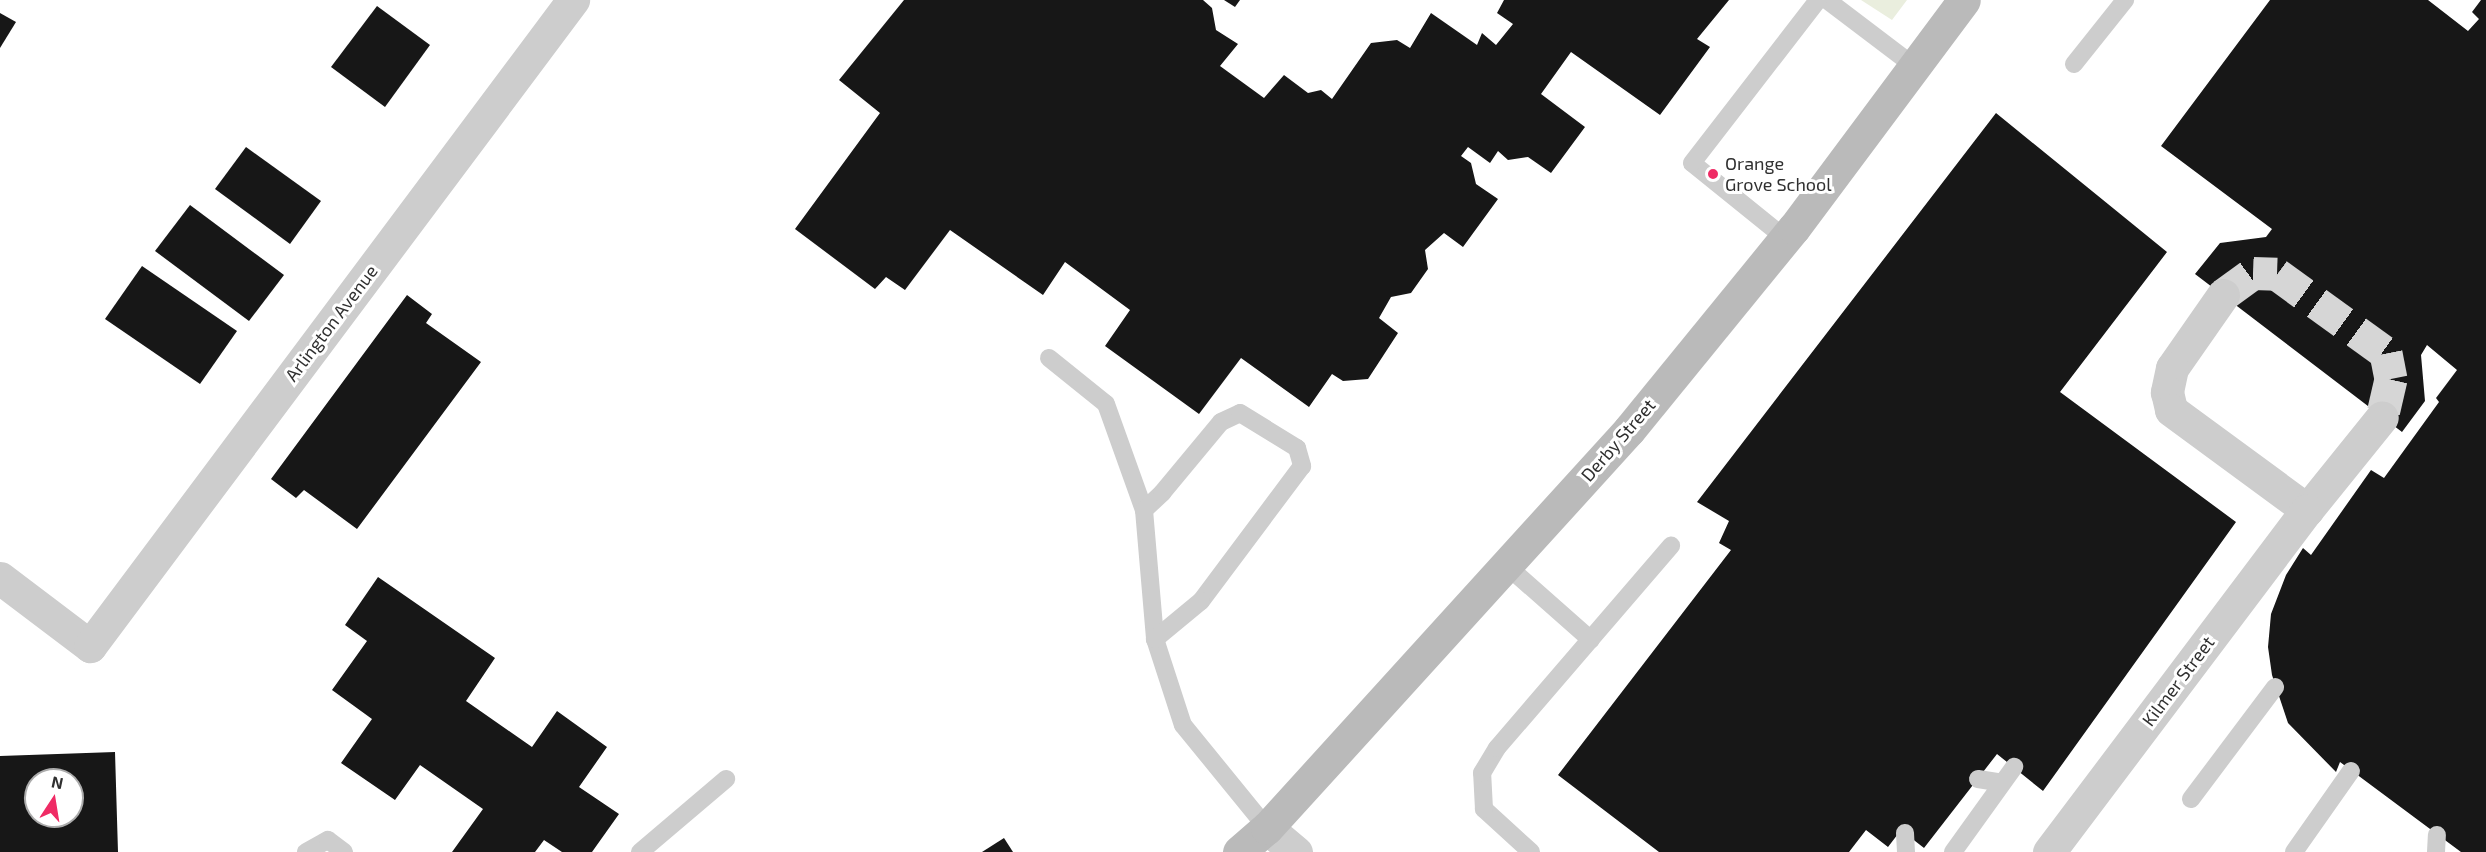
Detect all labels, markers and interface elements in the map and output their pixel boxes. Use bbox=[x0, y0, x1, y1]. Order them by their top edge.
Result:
place label: Orange Grove School bbox=[1725, 153, 1832, 195]
marker: Orange Grove School bbox=[1706, 167, 1720, 181]
street label: Arlington Avenue bbox=[280, 260, 382, 386]
street label: Derby Street bbox=[1576, 394, 1660, 486]
street label: Kilmer Street bbox=[2137, 632, 2219, 730]
north arrow bbox=[24, 768, 84, 828]
text: N bbox=[50, 771, 65, 792]

